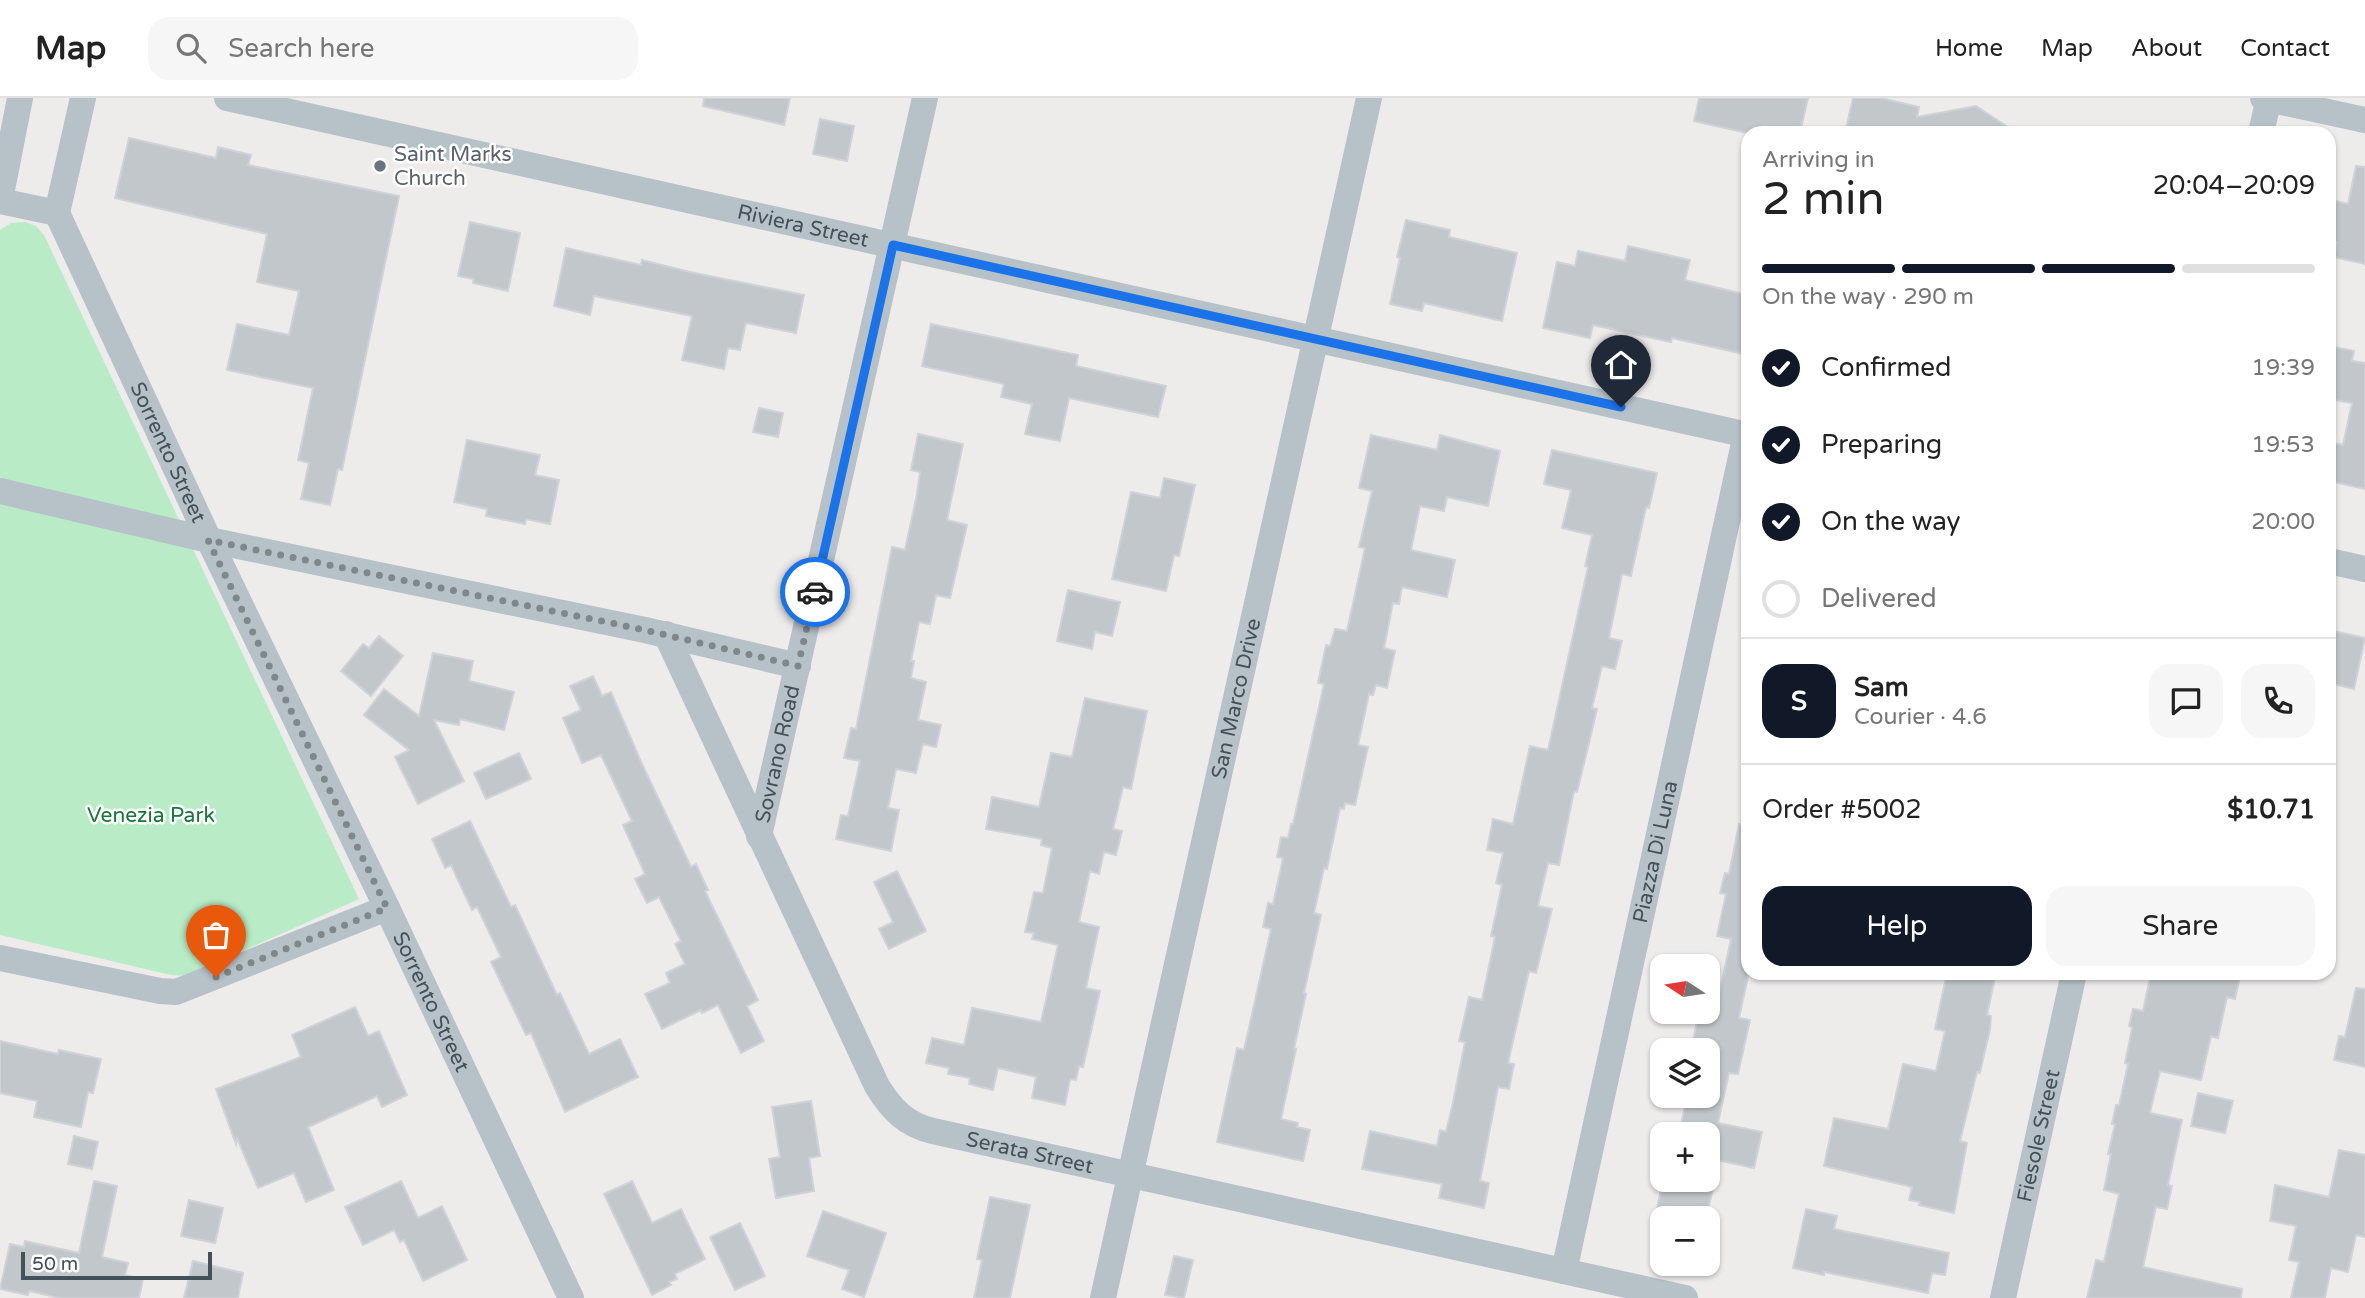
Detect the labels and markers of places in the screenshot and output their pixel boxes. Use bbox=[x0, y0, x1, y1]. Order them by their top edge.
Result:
place label: Saint Marks Church bbox=[394, 142, 512, 191]
marker: Saint Marks Church bbox=[372, 158, 388, 174]
pin bbox=[1591, 335, 1651, 407]
pin bbox=[186, 905, 246, 977]

